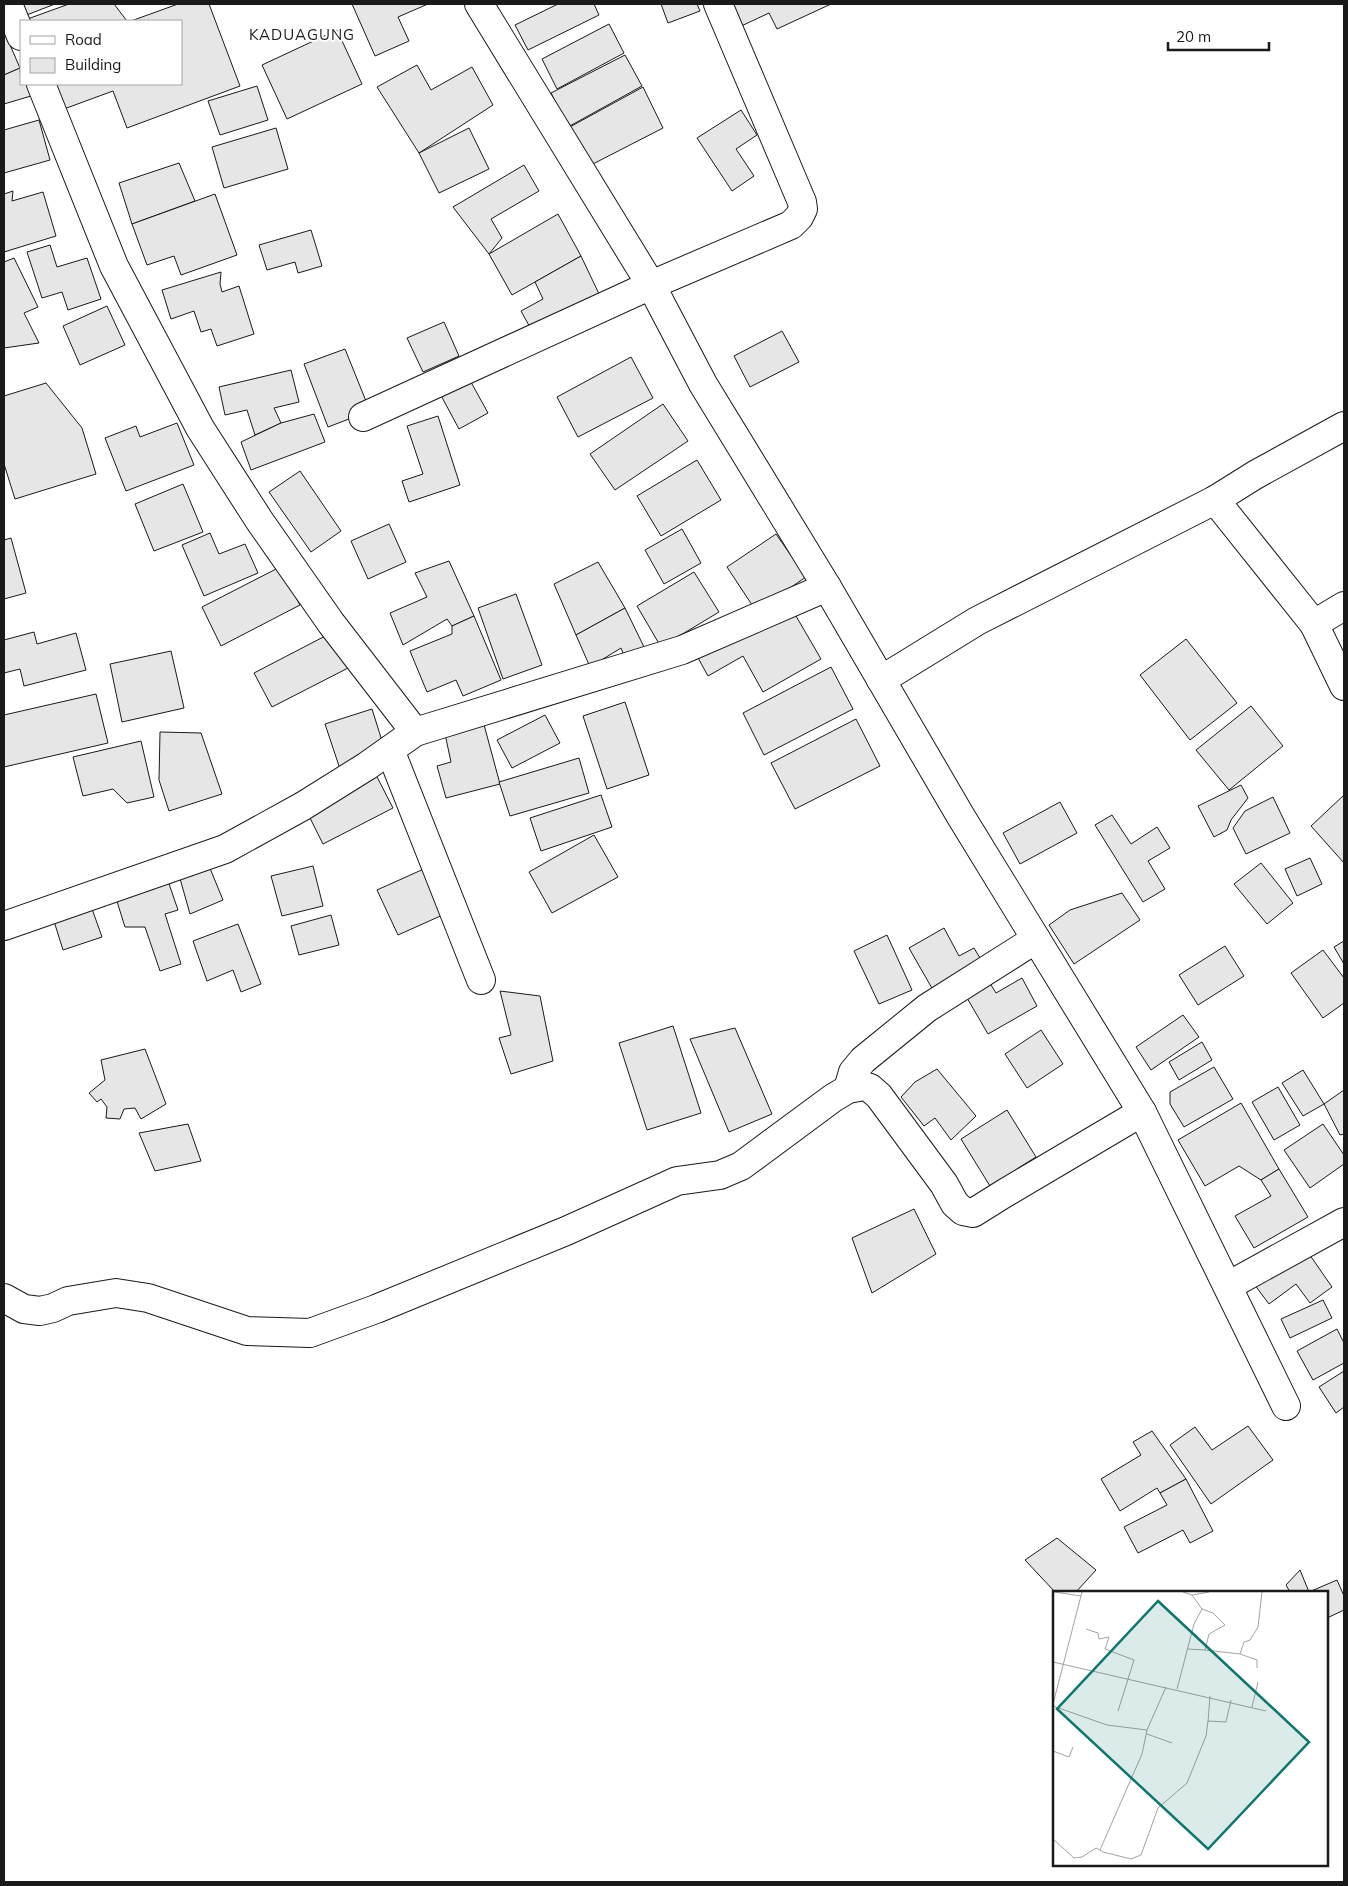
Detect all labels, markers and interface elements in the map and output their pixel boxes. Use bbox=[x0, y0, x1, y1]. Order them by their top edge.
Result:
legend bbox=[20, 20, 182, 85]
scale bar bbox=[1168, 20, 1269, 52]
district label: KADUAGUNG bbox=[249, 25, 355, 44]
text: 20 m bbox=[1176, 27, 1211, 46]
text: Road bbox=[65, 30, 102, 49]
text: Building bbox=[65, 55, 121, 74]
inset map bbox=[1053, 1591, 1328, 1866]

